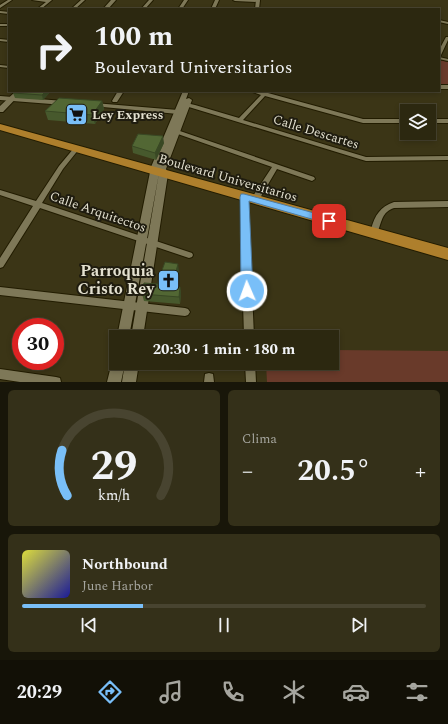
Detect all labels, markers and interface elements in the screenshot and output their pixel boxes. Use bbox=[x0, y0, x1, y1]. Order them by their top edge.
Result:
text: 100 m bbox=[94, 15, 173, 58]
icon: right bbox=[28, 24, 80, 76]
text: Boulevard Universitarios bbox=[94, 54, 293, 81]
supermarket icon: Ley Express bbox=[64, 102, 90, 128]
map controls bbox=[400, 104, 436, 140]
button: layers bbox=[400, 104, 436, 140]
place label: Ley Express bbox=[92, 105, 163, 125]
street label: Calle Descartes bbox=[270, 109, 362, 155]
street label: Boulevard Universitarios bbox=[156, 149, 300, 207]
street label: Calle Arquitectos bbox=[47, 186, 149, 238]
pin bbox=[312, 204, 346, 238]
icon: arrive bbox=[318, 210, 340, 232]
place label: Parroquia Cristo Rey bbox=[77, 259, 155, 301]
church icon: Parroquia Cristo Rey bbox=[156, 267, 182, 293]
position arrow bbox=[226, 270, 268, 312]
speed limit sign: 30 bbox=[12, 318, 64, 370]
text: 20:30 · 1 min · 180 m bbox=[153, 338, 295, 361]
text: Clima bbox=[242, 429, 277, 449]
text: 29 bbox=[91, 435, 137, 498]
text: 20.5° bbox=[297, 448, 371, 494]
text: − bbox=[242, 455, 253, 488]
text: + bbox=[415, 455, 426, 488]
text: km/h bbox=[98, 485, 130, 507]
text: Northbound bbox=[82, 553, 168, 576]
text: June Harbor bbox=[82, 576, 153, 596]
icon: previous bbox=[78, 614, 100, 636]
icon: pause bbox=[213, 614, 235, 636]
icon: next bbox=[348, 614, 370, 636]
icon: directions bbox=[96, 678, 124, 706]
icon: music bbox=[157, 678, 185, 706]
icon: phone bbox=[219, 678, 247, 706]
icon: climate bbox=[280, 678, 308, 706]
icon: car bbox=[342, 678, 370, 706]
icon: filters bbox=[403, 678, 431, 706]
text: 20:29 bbox=[17, 679, 62, 706]

